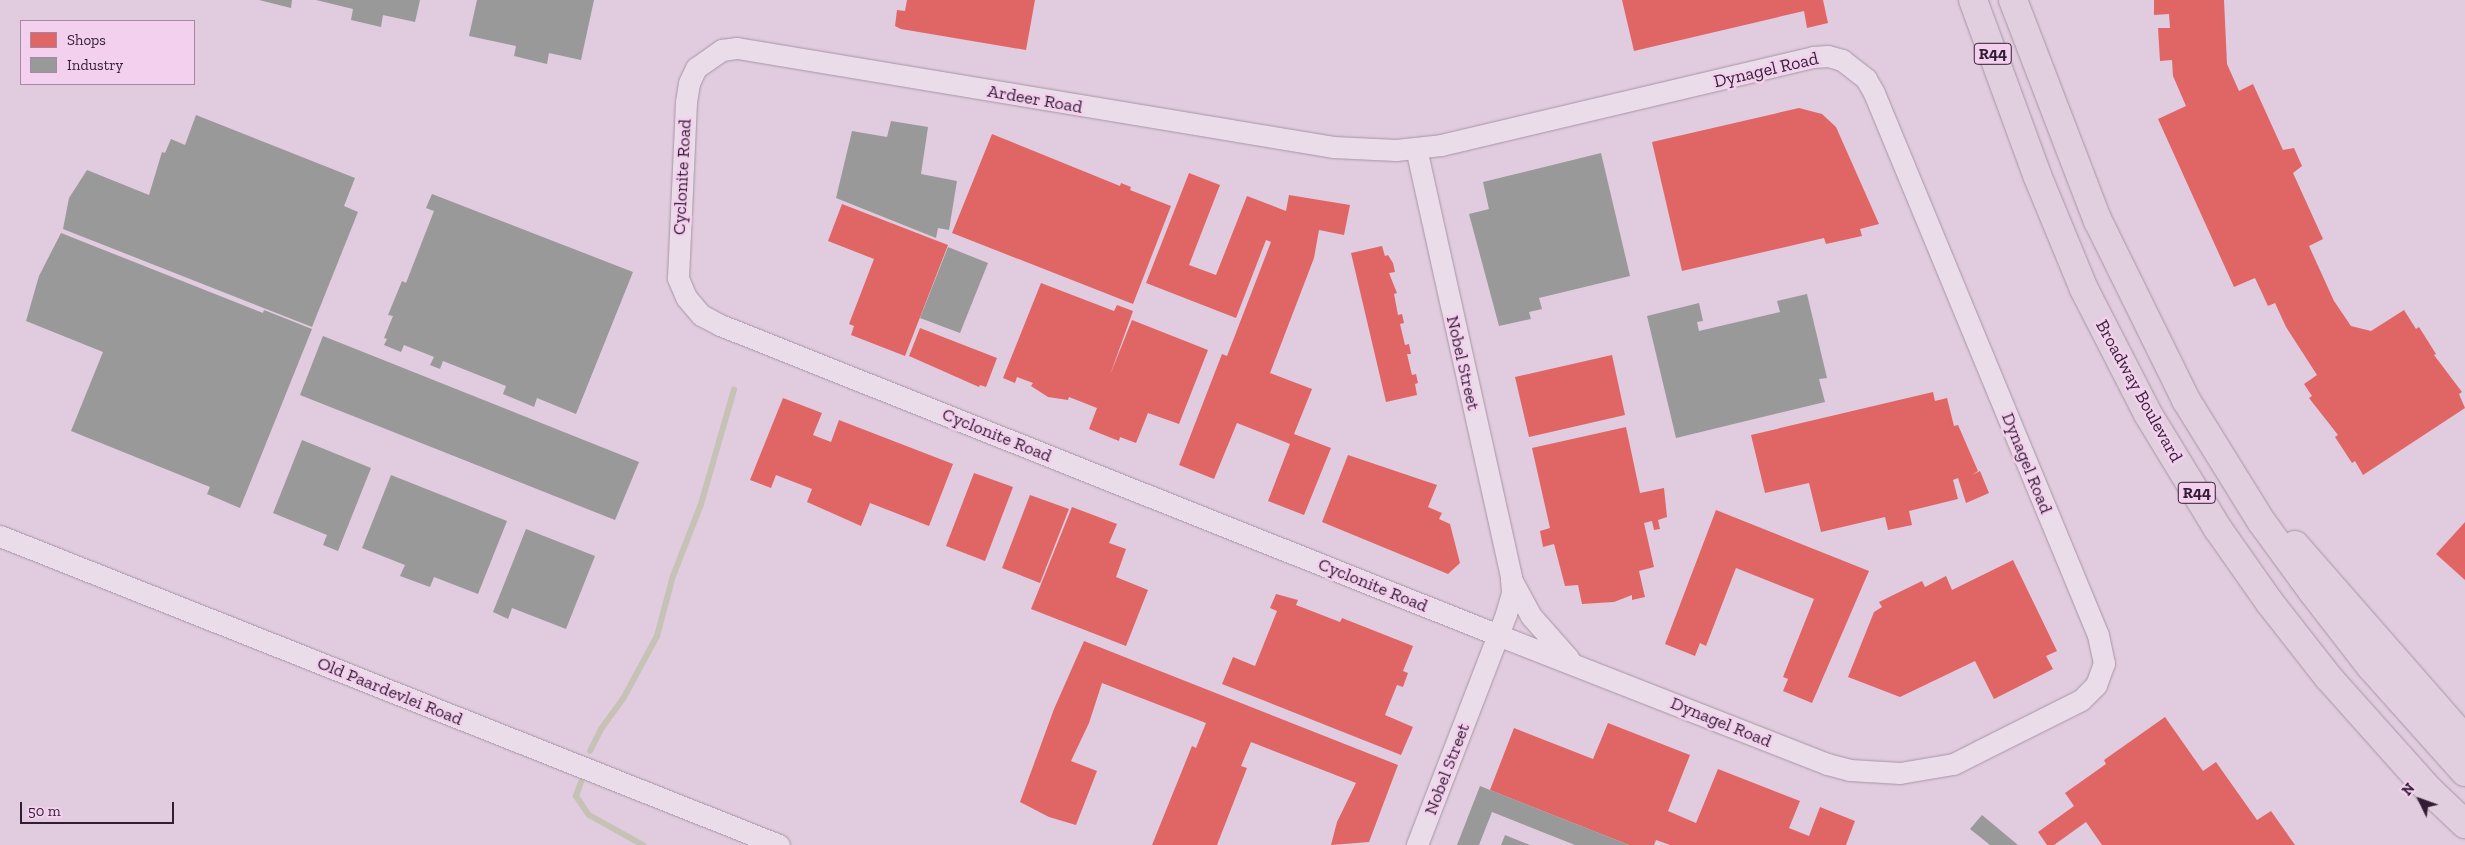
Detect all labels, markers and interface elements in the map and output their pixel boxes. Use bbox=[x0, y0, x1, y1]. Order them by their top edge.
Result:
legend bbox=[20, 20, 195, 85]
text: Shops bbox=[67, 31, 106, 49]
road number: R44 bbox=[1973, 41, 2013, 68]
street label: Dynagel Road bbox=[1712, 47, 1820, 93]
text: Industry bbox=[67, 56, 123, 74]
street label: Ardeer Road bbox=[986, 80, 1084, 118]
street label: Cyclonite Road bbox=[668, 118, 696, 236]
street label: Nobel Street bbox=[1442, 314, 1484, 412]
street label: Broadway Boulevard bbox=[2091, 316, 2187, 466]
street label: Cyclonite Road bbox=[939, 403, 1055, 467]
street label: Dynagel Road bbox=[1997, 409, 2057, 517]
road number: R44 bbox=[2177, 479, 2217, 506]
street label: Cyclonite Road bbox=[1315, 553, 1431, 617]
street label: Old Paardevlei Road bbox=[314, 652, 466, 730]
street label: Dynagel Road bbox=[1667, 692, 1775, 752]
street label: Nobel Street bbox=[1420, 720, 1474, 818]
north arrow bbox=[2395, 775, 2445, 825]
text: N bbox=[2399, 780, 2418, 799]
scale bar bbox=[22, 792, 176, 824]
text: 50 m bbox=[28, 802, 61, 820]

